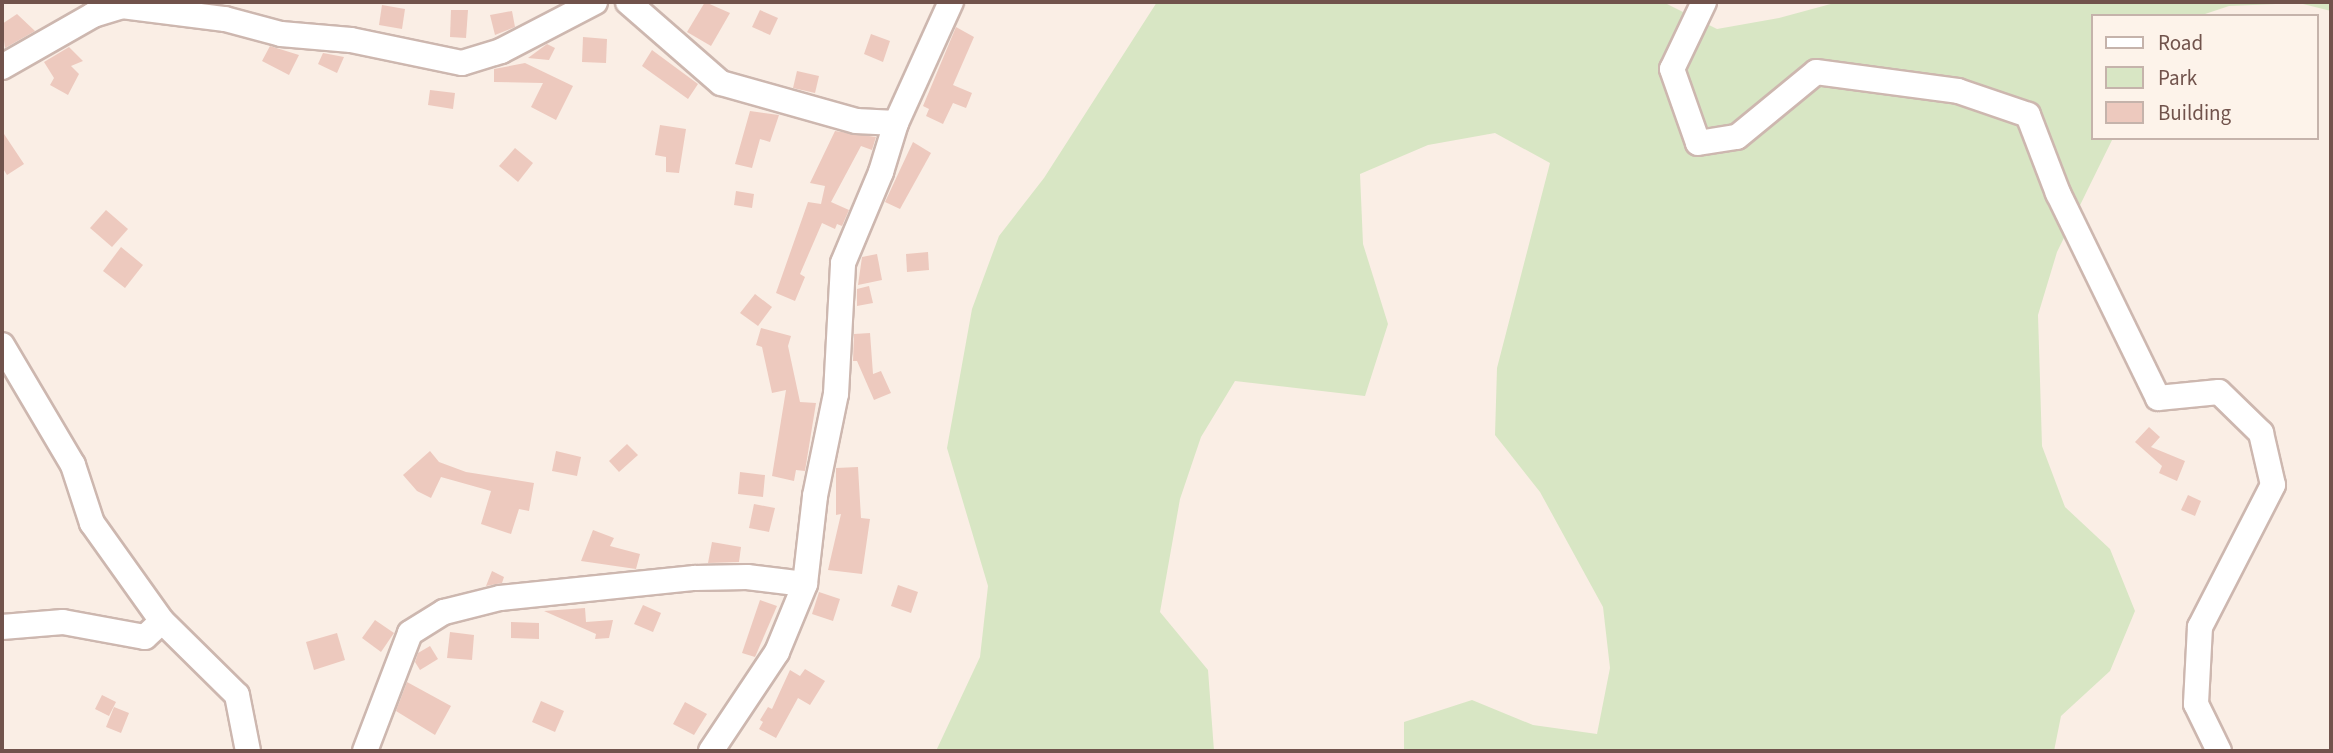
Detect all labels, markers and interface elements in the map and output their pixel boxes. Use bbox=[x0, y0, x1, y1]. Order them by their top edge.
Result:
legend bbox=[2092, 14, 2319, 140]
text: Road bbox=[2158, 28, 2203, 58]
text: Park bbox=[2158, 63, 2197, 93]
text: Building bbox=[2158, 98, 2231, 128]

